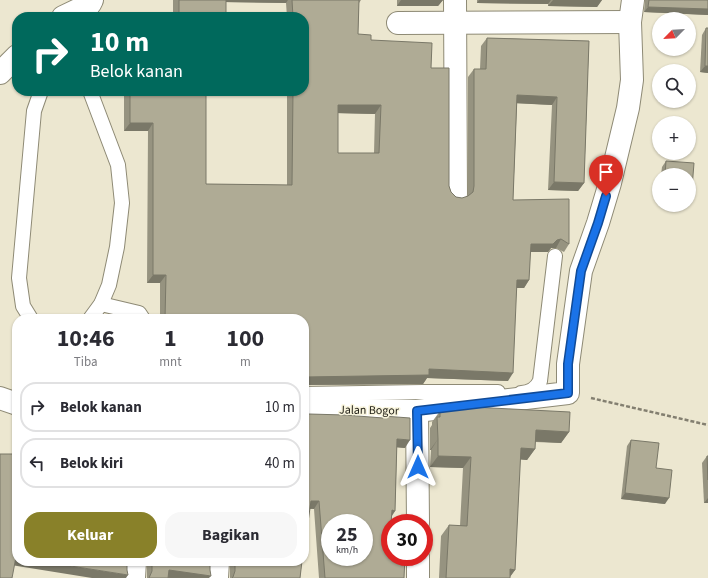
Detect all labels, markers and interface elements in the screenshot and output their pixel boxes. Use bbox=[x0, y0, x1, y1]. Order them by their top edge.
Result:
north arrow bbox=[652, 12, 696, 56]
map controls bbox=[652, 12, 696, 212]
text: 10 m bbox=[90, 22, 149, 62]
icon: right bbox=[24, 28, 76, 80]
text: Belok kanan bbox=[90, 59, 183, 84]
button: search bbox=[652, 64, 696, 108]
button: + bbox=[652, 116, 696, 160]
pin bbox=[589, 155, 623, 196]
icon: arrive bbox=[595, 161, 617, 183]
button: − bbox=[652, 168, 696, 212]
text: 10:46 bbox=[57, 321, 115, 356]
text: 1 bbox=[164, 321, 177, 356]
text: 100 bbox=[226, 321, 264, 356]
text: Tiba bbox=[74, 353, 98, 371]
text: mnt bbox=[159, 353, 182, 371]
text: m bbox=[240, 353, 251, 371]
icon: right bbox=[26, 396, 48, 418]
text: Belok kanan bbox=[60, 397, 142, 418]
text: 10 m bbox=[265, 397, 295, 418]
street label: Jalan Bogor bbox=[339, 401, 400, 420]
position arrow bbox=[397, 446, 439, 488]
icon: left bbox=[26, 452, 48, 474]
text: Belok kiri bbox=[60, 453, 123, 474]
text: 40 m bbox=[265, 453, 295, 474]
button: Keluar bbox=[24, 512, 157, 558]
button: Bagikan bbox=[165, 512, 297, 558]
speed limit sign: 30 bbox=[381, 514, 433, 566]
text: 25 bbox=[336, 521, 358, 549]
text: km/h bbox=[336, 543, 358, 557]

